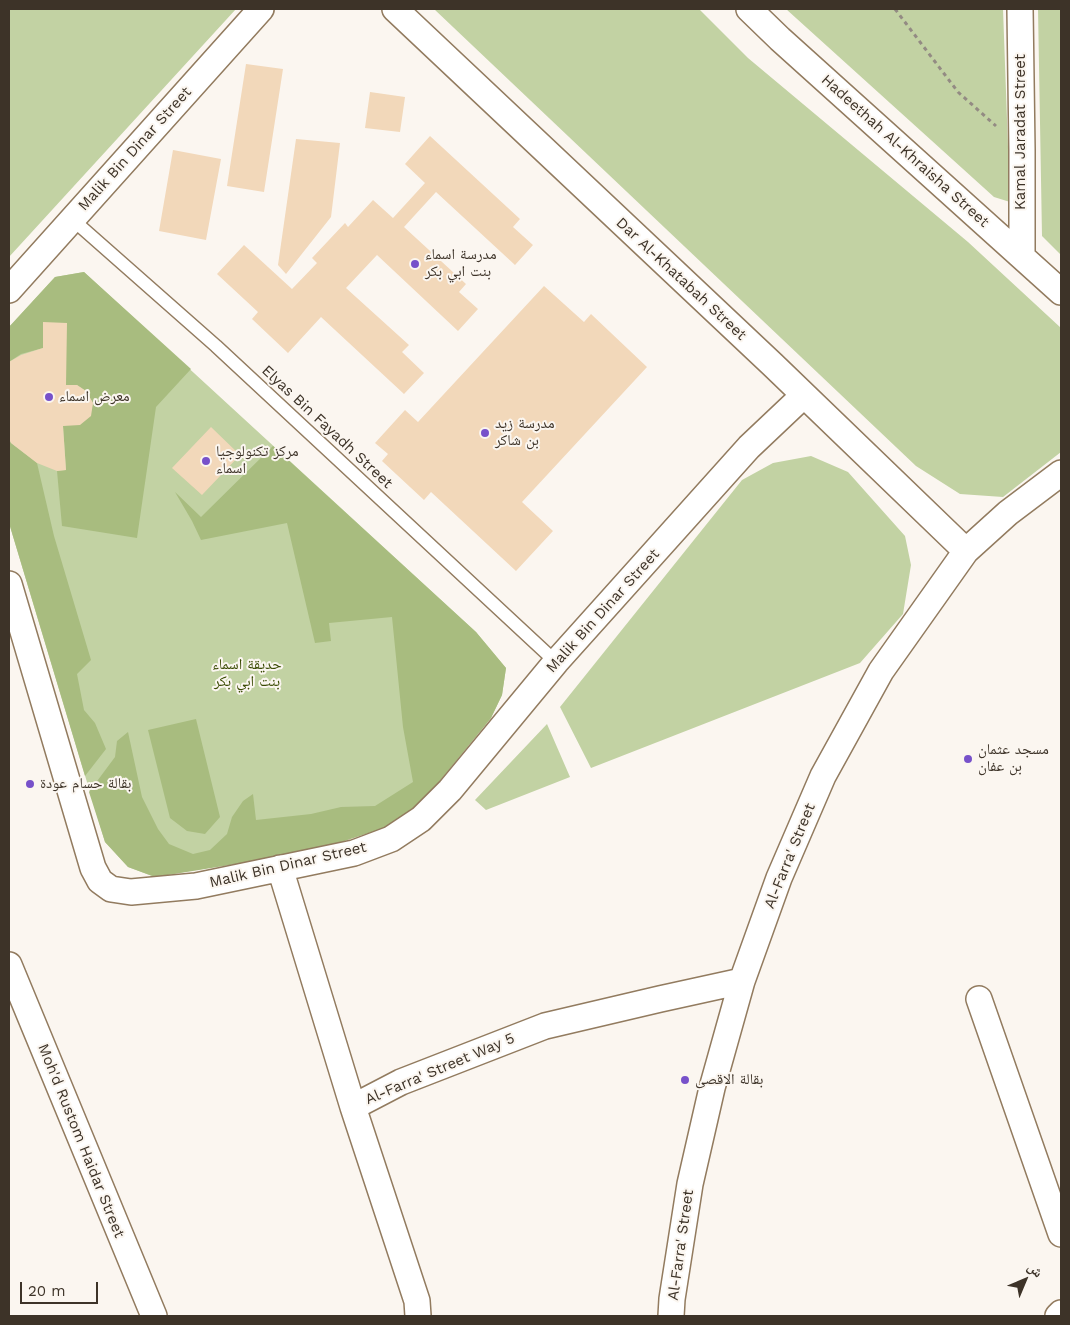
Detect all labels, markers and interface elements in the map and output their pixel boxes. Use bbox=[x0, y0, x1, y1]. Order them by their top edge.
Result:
street label: Kamal Jaradat Street bbox=[1012, 54, 1030, 210]
street label: Hadeethah Al-Khraisha Street bbox=[817, 71, 993, 231]
street label: Malik Bin Dinar Street bbox=[75, 83, 195, 215]
street label: Dar Al-Khatabah Street bbox=[612, 214, 750, 344]
place label: مدرسة اسماء بنت ابي بكر bbox=[425, 246, 496, 281]
marker: مدرسة اسماء بنت ابي بكر bbox=[409, 258, 421, 270]
street label: Elyas Bin Fayadh Street bbox=[258, 362, 396, 492]
place label: معرض اسماء bbox=[59, 388, 130, 406]
marker: معرض اسماء bbox=[43, 391, 55, 403]
place label: مدرسة زيد بن شاكر bbox=[495, 415, 555, 450]
marker: مدرسة زيد بن شاكر bbox=[479, 427, 491, 439]
place label: مركز تكنولوجيا اسماء bbox=[216, 443, 299, 478]
marker: مركز تكنولوجيا اسماء bbox=[200, 455, 212, 467]
street label: Malik Bin Dinar Street bbox=[543, 545, 663, 677]
park label: حديقة اسماء بنت ابي بكر bbox=[212, 656, 282, 691]
place label: مسجد عثمان بن عفان bbox=[978, 741, 1049, 776]
marker: مسجد عثمان بن عفان bbox=[962, 753, 974, 765]
place label: بقالة حسام عودة bbox=[40, 775, 131, 793]
marker: بقالة حسام عودة bbox=[24, 778, 36, 790]
street label: Al-Farra' Street bbox=[761, 801, 819, 911]
street label: Malik Bin Dinar Street bbox=[208, 838, 368, 892]
street label: Al-Farra' Street Way 5 bbox=[363, 1029, 517, 1109]
street label: Moh'd Rustom Haidar Street bbox=[34, 1041, 128, 1241]
place label: بقالة الاقصى bbox=[695, 1071, 763, 1089]
marker: بقالة الاقصى bbox=[679, 1074, 691, 1086]
street label: Al-Farra' Street bbox=[664, 1188, 698, 1302]
north arrow bbox=[1000, 1255, 1050, 1305]
text: ش bbox=[1025, 1258, 1047, 1280]
scale bar bbox=[22, 1272, 100, 1304]
text: 20 m bbox=[28, 1282, 66, 1300]

